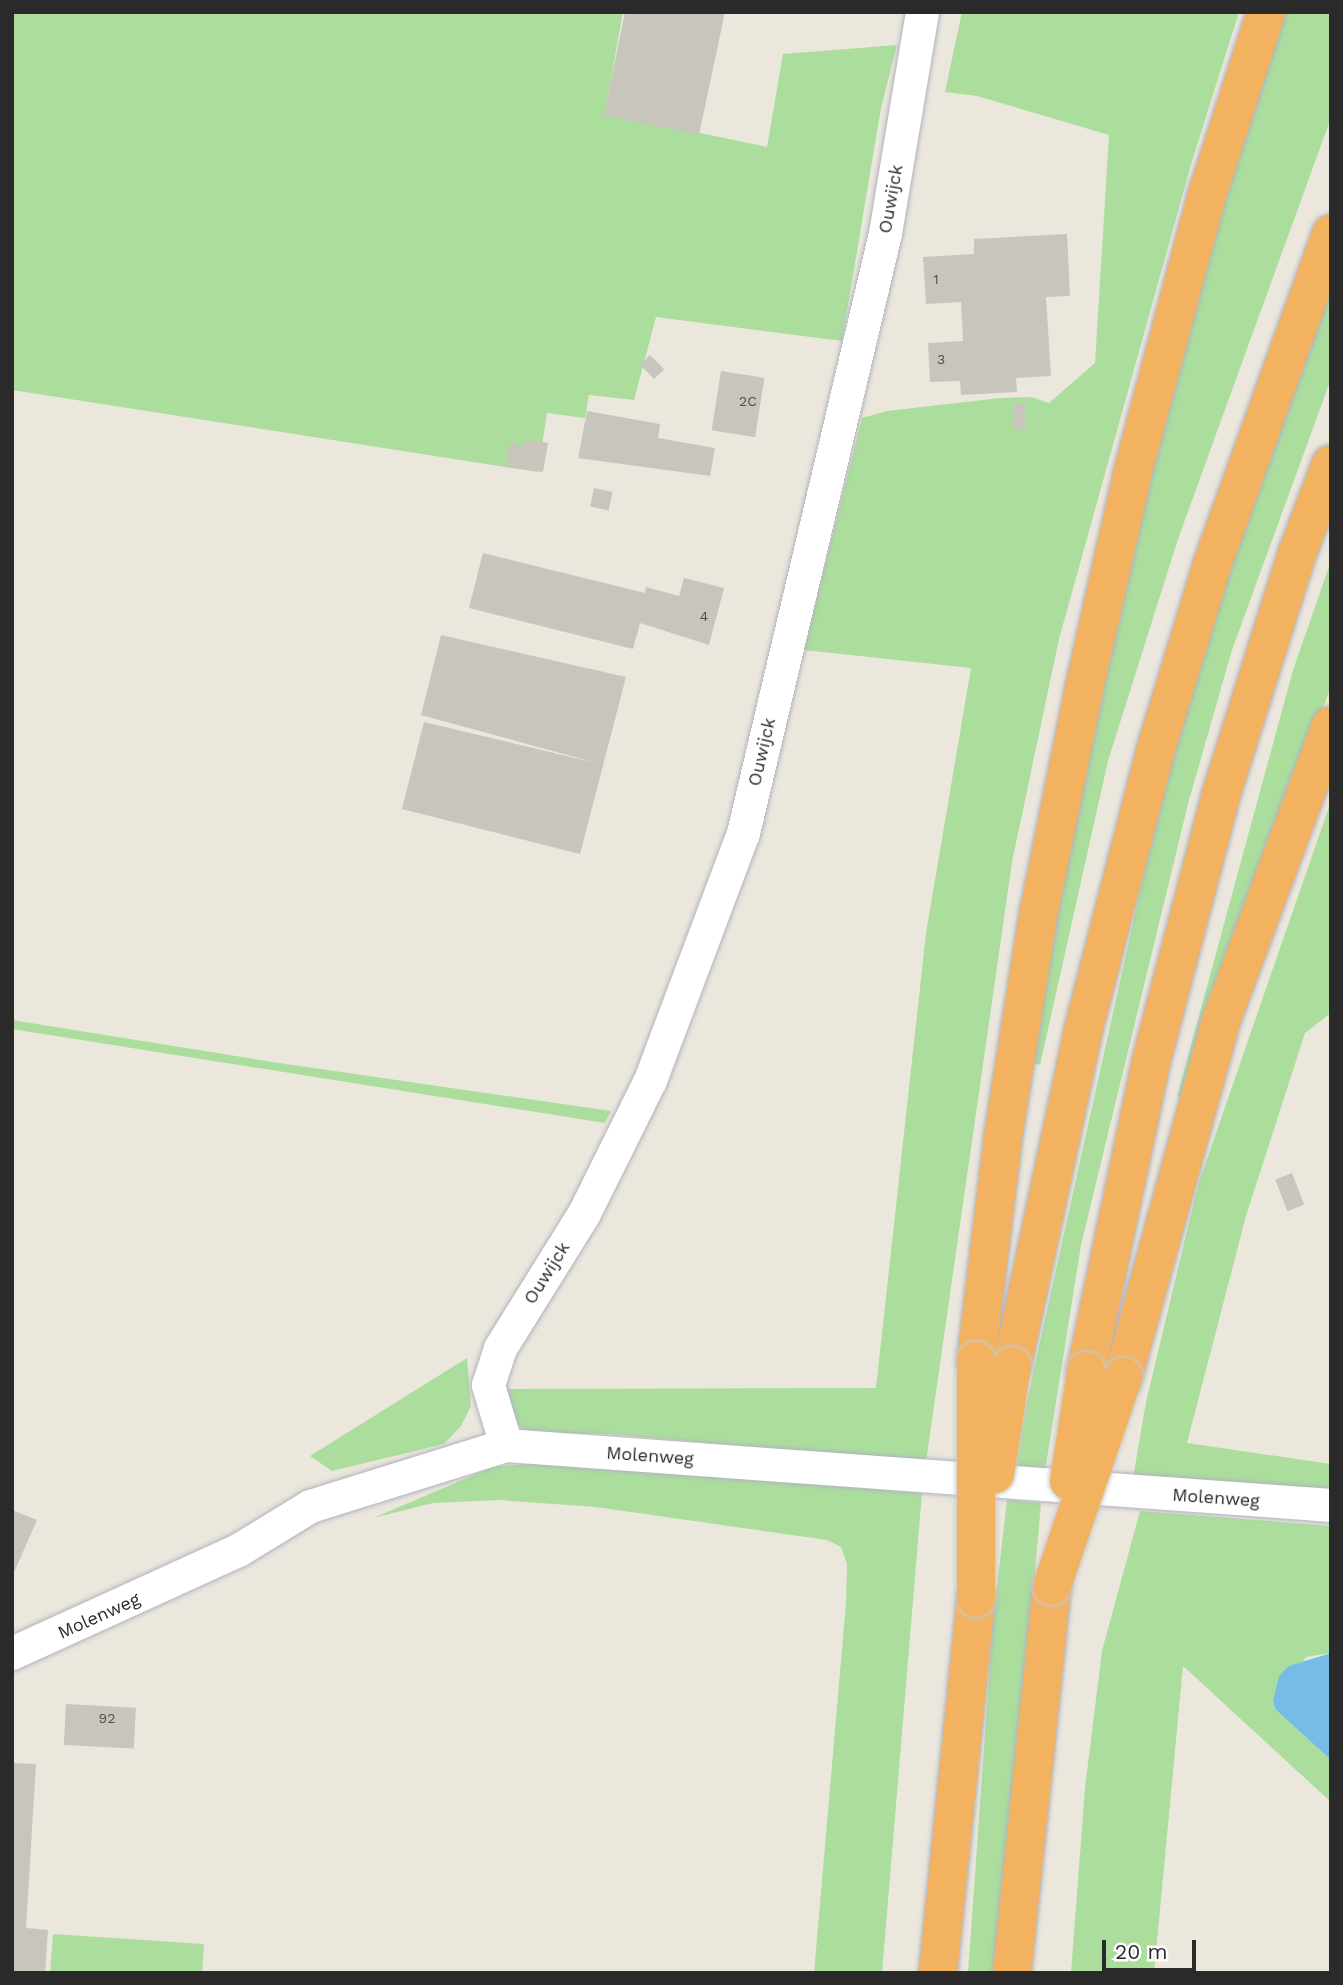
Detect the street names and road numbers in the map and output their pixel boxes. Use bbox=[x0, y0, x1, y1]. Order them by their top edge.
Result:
street label: Ouwijck bbox=[874, 163, 908, 235]
street label: Ouwijck bbox=[744, 716, 780, 788]
street label: Ouwijck bbox=[519, 1238, 575, 1308]
street label: Molenweg bbox=[606, 1442, 694, 1470]
street label: Molenweg bbox=[1172, 1484, 1260, 1512]
street label: Molenweg bbox=[55, 1588, 143, 1644]

